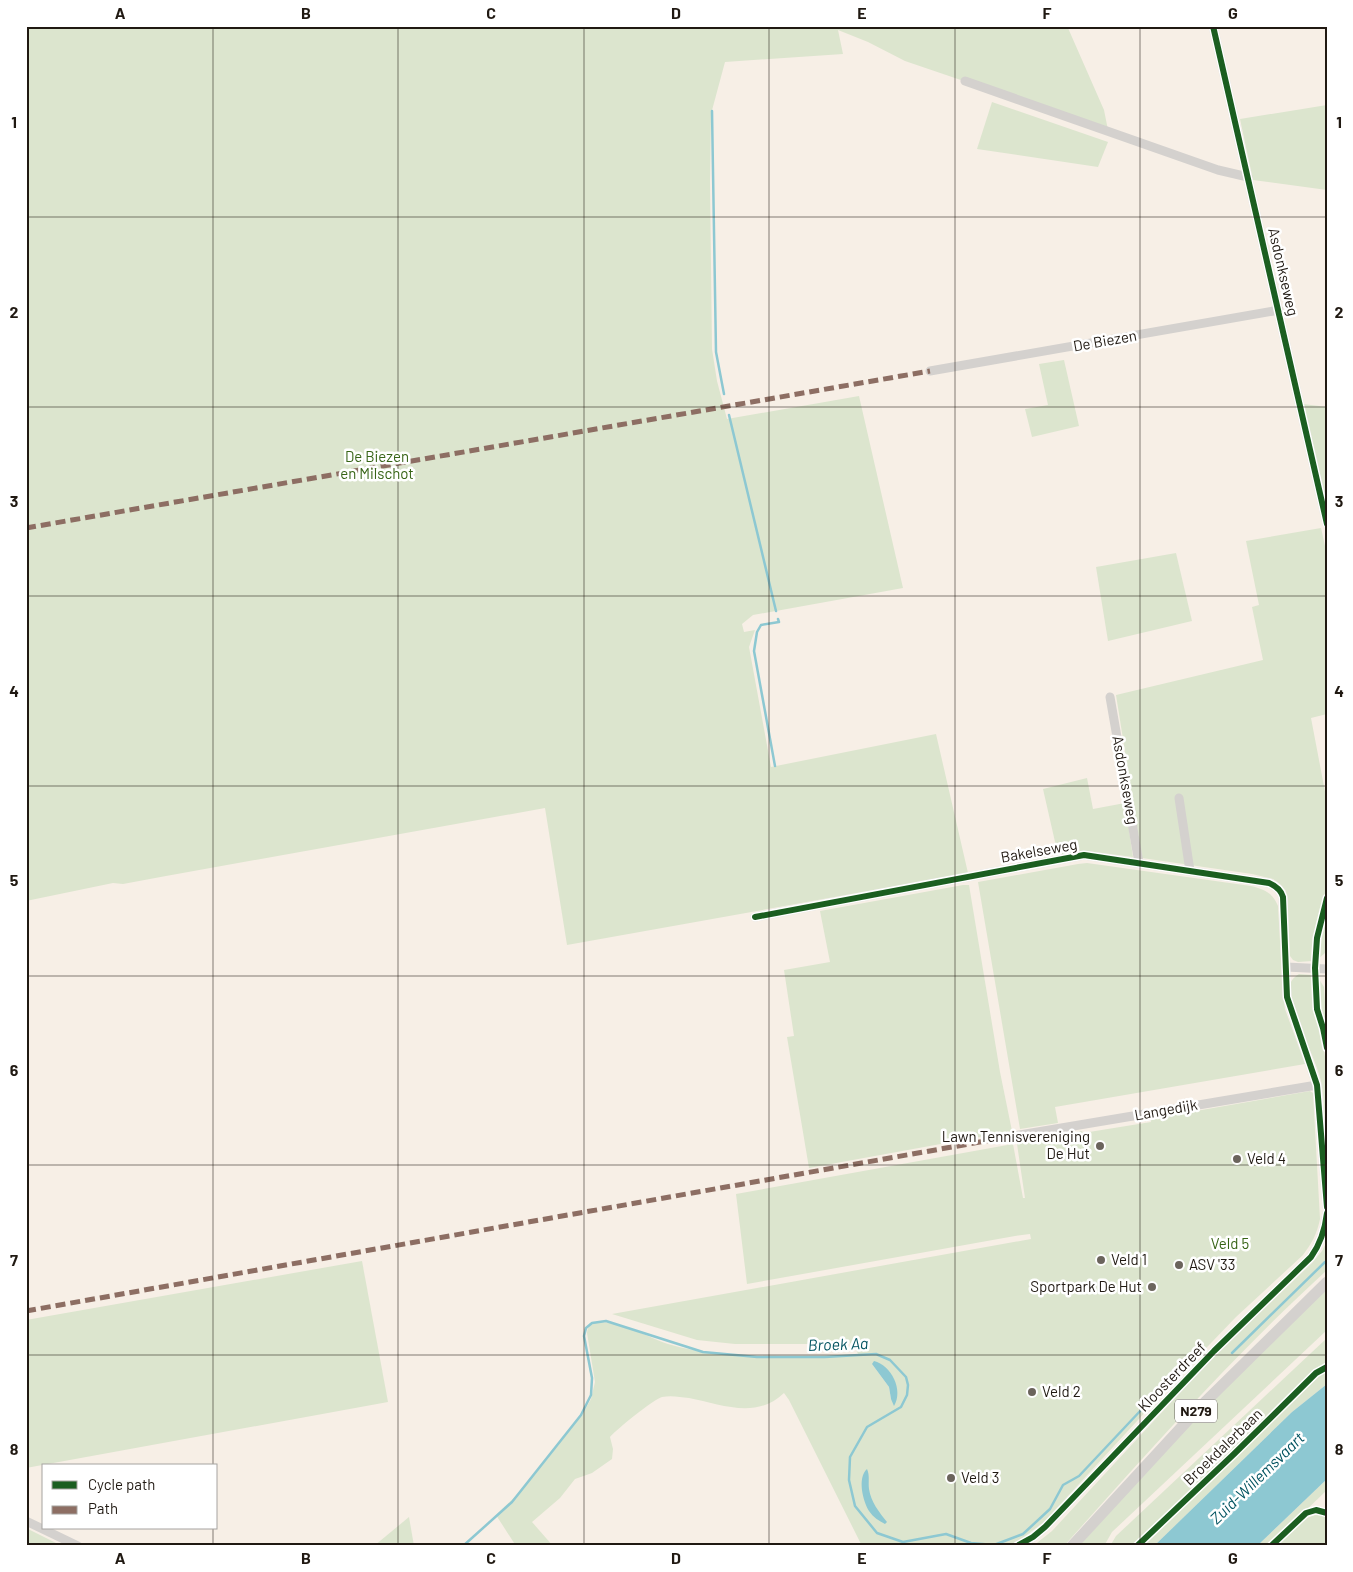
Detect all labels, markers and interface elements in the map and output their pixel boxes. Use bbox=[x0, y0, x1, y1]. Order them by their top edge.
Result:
text: A bbox=[115, 3, 126, 22]
text: B bbox=[301, 3, 311, 22]
text: C bbox=[486, 3, 496, 22]
text: D bbox=[671, 3, 681, 22]
text: E bbox=[857, 3, 867, 22]
text: F bbox=[1043, 3, 1052, 22]
text: G bbox=[1228, 3, 1238, 22]
text: 1 bbox=[11, 112, 17, 131]
text: 1 bbox=[1336, 112, 1342, 131]
street label: Asdonkseweg bbox=[1265, 226, 1303, 318]
text: 2 bbox=[10, 302, 19, 321]
text: 2 bbox=[1335, 302, 1344, 321]
street label: De Biezen bbox=[1072, 326, 1138, 354]
park label: De Biezen en Milschot bbox=[340, 447, 414, 482]
text: 3 bbox=[10, 491, 18, 510]
text: 3 bbox=[1335, 491, 1343, 510]
text: 4 bbox=[9, 681, 19, 700]
text: 4 bbox=[1334, 681, 1344, 700]
street label: Asdonkseweg bbox=[1109, 734, 1143, 826]
street label: Bakelseweg bbox=[999, 834, 1078, 866]
text: 5 bbox=[10, 870, 19, 889]
text: 5 bbox=[1335, 870, 1344, 889]
text: 6 bbox=[10, 1060, 19, 1079]
text: 6 bbox=[1335, 1060, 1344, 1079]
street label: Langedijk bbox=[1133, 1095, 1199, 1123]
place label: Lawn Tennisvereniging De Hut bbox=[942, 1127, 1090, 1162]
marker: Lawn Tennisvereniging De Hut bbox=[1094, 1140, 1106, 1152]
place label: Veld 4 bbox=[1247, 1149, 1286, 1167]
marker: Veld 4 bbox=[1231, 1153, 1243, 1165]
park label: Veld 5 bbox=[1211, 1234, 1249, 1252]
text: 7 bbox=[10, 1250, 18, 1269]
place label: Veld 1 bbox=[1111, 1250, 1147, 1268]
text: 7 bbox=[1335, 1250, 1343, 1269]
marker: Veld 1 bbox=[1095, 1254, 1107, 1266]
place label: ASV '33 bbox=[1189, 1255, 1235, 1273]
marker: ASV '33 bbox=[1173, 1259, 1185, 1271]
place label: Sportpark De Hut bbox=[1030, 1277, 1142, 1295]
marker: Sportpark De Hut bbox=[1146, 1281, 1158, 1293]
water label: Broek Aa bbox=[807, 1333, 869, 1354]
street label: Kloosterdreef bbox=[1134, 1338, 1209, 1415]
place label: Veld 2 bbox=[1042, 1382, 1081, 1400]
marker: Veld 2 bbox=[1026, 1386, 1038, 1398]
road number: N279 bbox=[1175, 1400, 1217, 1422]
street label: Broekdalerbaan bbox=[1179, 1404, 1265, 1488]
water label: Zuid-Willemsvaart bbox=[1206, 1428, 1308, 1527]
text: 8 bbox=[10, 1439, 19, 1458]
text: 8 bbox=[1335, 1439, 1344, 1458]
legend bbox=[42, 1464, 218, 1530]
place label: Veld 3 bbox=[961, 1468, 999, 1486]
marker: Veld 3 bbox=[945, 1472, 957, 1484]
text: Cycle path bbox=[88, 1475, 155, 1493]
text: Path bbox=[88, 1499, 118, 1517]
text: A bbox=[115, 1548, 126, 1567]
text: B bbox=[301, 1548, 311, 1567]
text: C bbox=[486, 1548, 496, 1567]
text: D bbox=[671, 1548, 681, 1567]
text: E bbox=[857, 1548, 867, 1567]
text: F bbox=[1043, 1548, 1052, 1567]
text: G bbox=[1228, 1548, 1238, 1567]

